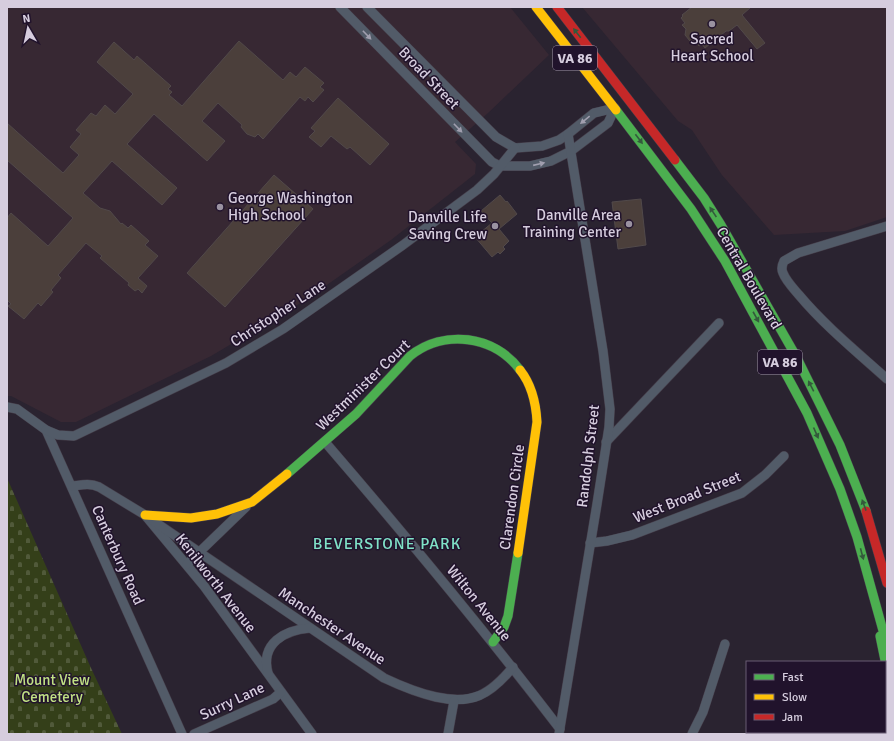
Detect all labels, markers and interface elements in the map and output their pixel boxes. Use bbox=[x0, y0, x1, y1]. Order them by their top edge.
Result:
north arrow bbox=[8, 8, 48, 48]
text: N bbox=[22, 12, 31, 26]
marker: Sacred Heart School bbox=[707, 19, 717, 29]
one-way arrow bbox=[573, 27, 581, 38]
one-way arrow bbox=[363, 30, 372, 40]
place label: Sacred Heart School bbox=[670, 30, 754, 65]
street label: Broad Street bbox=[395, 43, 463, 113]
road number: VA 86 bbox=[553, 46, 597, 70]
one-way arrow bbox=[580, 116, 591, 125]
one-way arrow bbox=[454, 123, 463, 133]
one-way arrow bbox=[635, 133, 643, 144]
one-way arrow bbox=[533, 161, 545, 167]
place label: George Washington High School bbox=[228, 189, 353, 224]
marker: George Washington High School bbox=[215, 202, 225, 212]
place label: Danville Area Training Center bbox=[523, 206, 621, 241]
one-way arrow bbox=[709, 207, 717, 217]
place label: Danville Life Saving Crew bbox=[408, 208, 487, 243]
marker: Danville Area Training Center bbox=[624, 219, 634, 229]
marker: Danville Life Saving Crew bbox=[490, 221, 500, 231]
street label: Central Boulevard bbox=[712, 224, 786, 332]
street label: Christopher Lane bbox=[227, 276, 329, 350]
one-way arrow bbox=[753, 312, 759, 323]
street label: Westminister Court bbox=[312, 336, 414, 434]
road number: VA 86 bbox=[758, 350, 802, 374]
one-way arrow bbox=[808, 381, 814, 392]
street label: Randolph Street bbox=[573, 404, 603, 508]
one-way arrow bbox=[813, 427, 819, 438]
street label: Clarendon Circle bbox=[496, 443, 528, 551]
street label: West Broad Street bbox=[631, 467, 743, 527]
one-way arrow bbox=[860, 499, 866, 511]
street label: Canterbury Road bbox=[88, 502, 148, 608]
street label: Kenilworth Avenue bbox=[172, 530, 260, 636]
district label: BEVERSTONE PARK bbox=[313, 534, 461, 554]
one-way arrow bbox=[859, 548, 865, 560]
street label: Wilton Avenue bbox=[443, 561, 515, 645]
street label: Manchester Avenue bbox=[275, 583, 389, 669]
legend bbox=[746, 661, 886, 733]
text: Fast bbox=[782, 670, 803, 685]
park label: Mount View Cemetery bbox=[14, 671, 90, 706]
street label: Surry Lane bbox=[197, 678, 267, 724]
text: Slow bbox=[782, 690, 807, 705]
text: Jam bbox=[782, 710, 803, 725]

